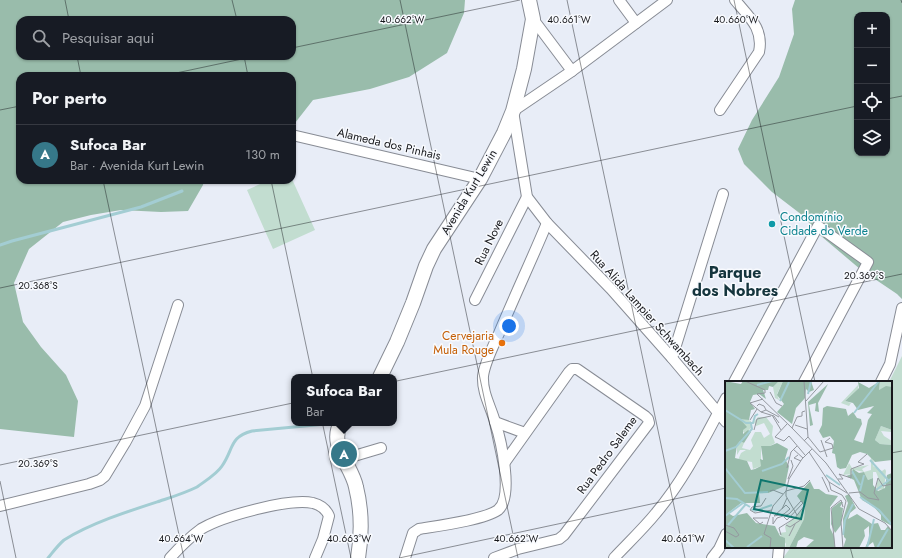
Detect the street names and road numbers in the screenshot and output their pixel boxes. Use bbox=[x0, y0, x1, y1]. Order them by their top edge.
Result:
street label: Alameda dos Pinhais bbox=[335, 123, 443, 165]
street label: Avenida Kurt Lewin bbox=[436, 146, 502, 238]
street label: Rua Nove bbox=[470, 216, 508, 268]
street label: Rua Alida Lampier Schwambach bbox=[586, 246, 708, 380]
street label: Rua Pedro Saleme bbox=[573, 412, 641, 498]

